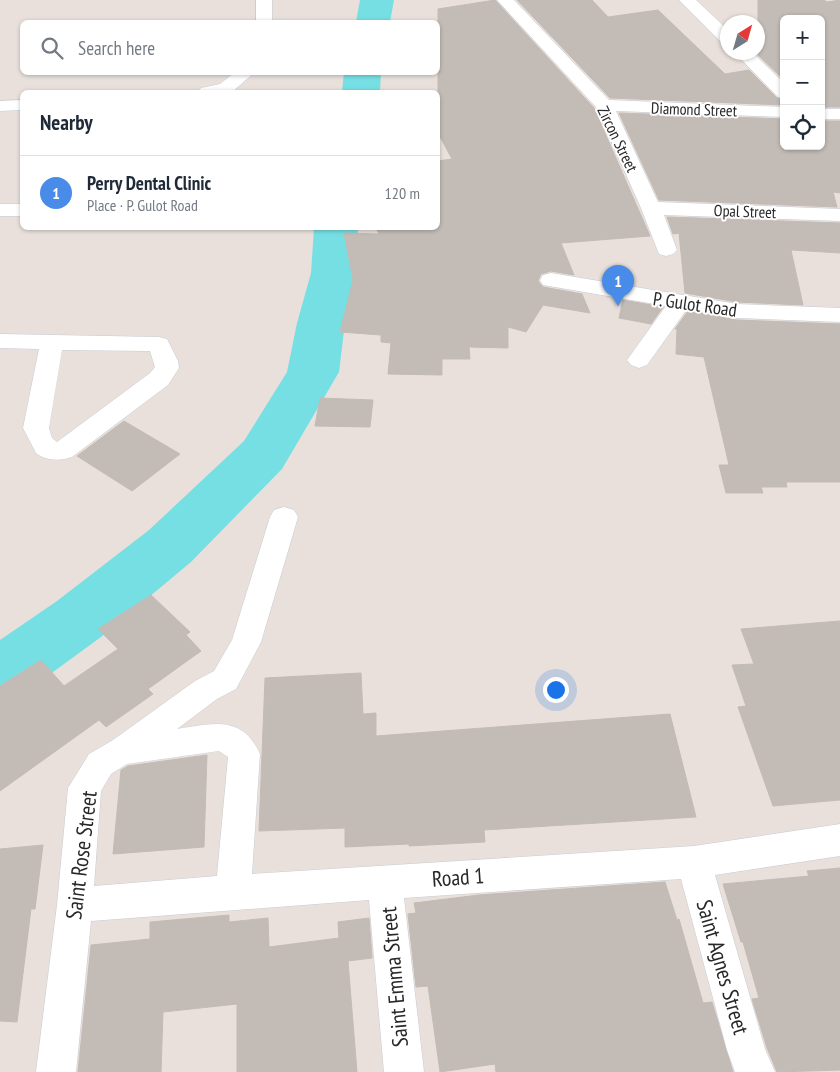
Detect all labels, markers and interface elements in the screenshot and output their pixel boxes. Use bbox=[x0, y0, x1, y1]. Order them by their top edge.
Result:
north arrow bbox=[720, 15, 765, 60]
map controls bbox=[780, 15, 825, 150]
button: + bbox=[780, 15, 825, 60]
search box bbox=[20, 20, 440, 75]
icon: search bbox=[38, 34, 66, 62]
text: Search here bbox=[78, 36, 155, 60]
button: − bbox=[780, 60, 825, 105]
street label: Diamond Street bbox=[651, 98, 738, 121]
street label: Zircon Street bbox=[594, 103, 643, 176]
button: locate bbox=[780, 105, 825, 150]
text: Nearby bbox=[40, 109, 93, 136]
text: Perry Dental Clinic bbox=[87, 171, 211, 195]
text: 1 bbox=[52, 183, 60, 203]
text: 120 m bbox=[385, 183, 420, 203]
text: Place · P. Gulot Road bbox=[87, 195, 198, 215]
street label: Opal Street bbox=[713, 200, 777, 222]
pin: 1 bbox=[602, 265, 634, 306]
street label: P. Gulot Road bbox=[651, 286, 739, 322]
your location bbox=[543, 677, 569, 703]
street label: Saint Rose Street bbox=[59, 789, 103, 921]
street label: Road 1 bbox=[431, 861, 485, 893]
street label: Saint Agnes Street bbox=[690, 896, 756, 1038]
street label: Saint Emma Street bbox=[374, 906, 414, 1048]

